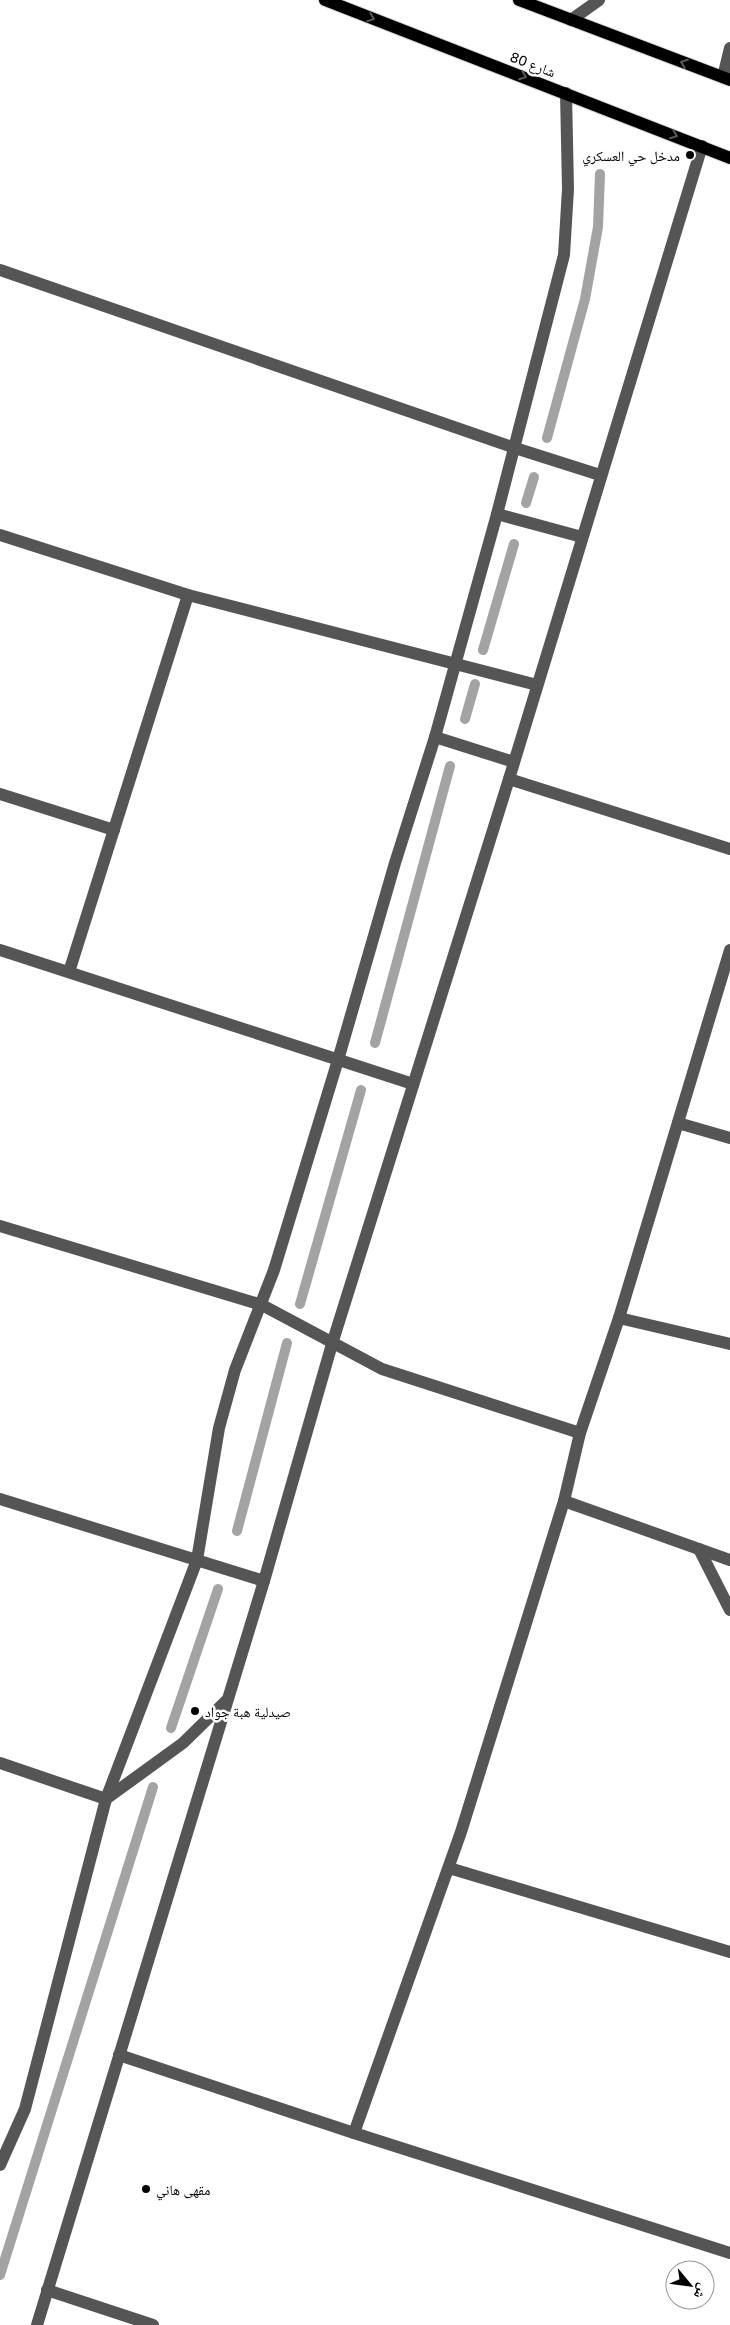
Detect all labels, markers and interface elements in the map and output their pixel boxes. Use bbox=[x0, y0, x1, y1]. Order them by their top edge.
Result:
one-way arrow bbox=[366, 11, 375, 22]
street label: شارع 80 bbox=[507, 48, 558, 82]
one-way arrow bbox=[681, 59, 689, 69]
one-way arrow bbox=[518, 70, 526, 80]
one-way arrow bbox=[669, 129, 678, 139]
place label: مدخل حي العسكري bbox=[582, 147, 680, 167]
marker: مدخل حي العسكري bbox=[684, 149, 696, 161]
place label: صيدلية هبة جواد bbox=[205, 1703, 291, 1721]
marker: صيدلية هبة جواد bbox=[189, 1705, 201, 1717]
place label: مقهى هاني bbox=[156, 2181, 210, 2201]
marker: مقهى هاني bbox=[140, 2183, 152, 2195]
north arrow bbox=[665, 2260, 715, 2310]
text: ش bbox=[690, 2280, 713, 2302]

